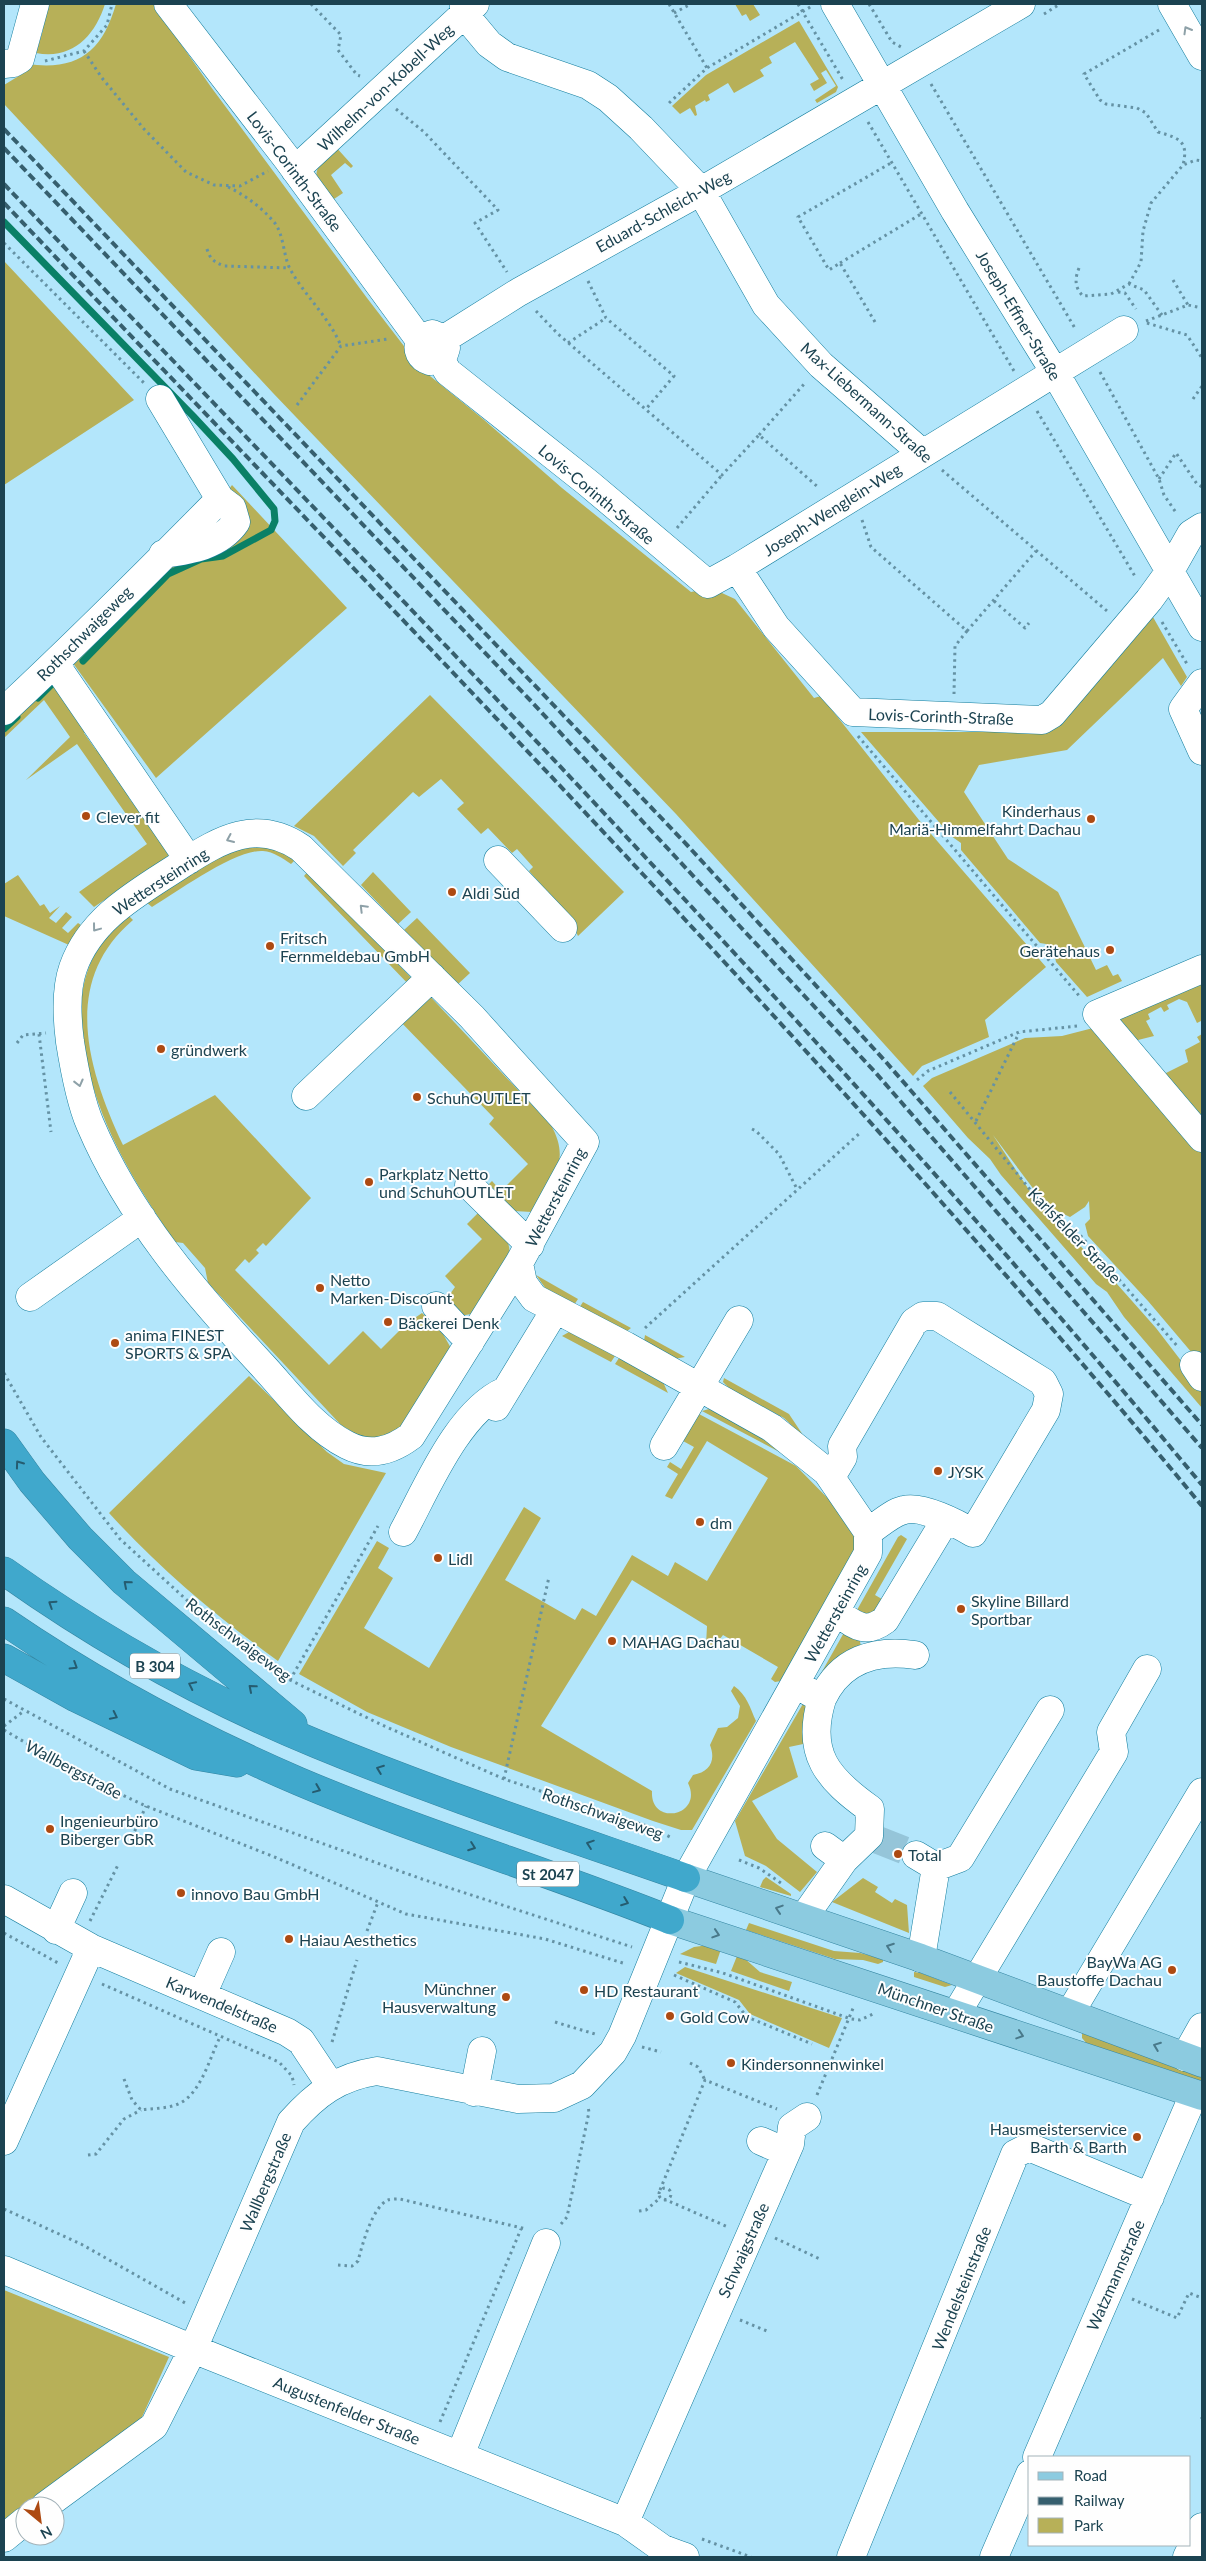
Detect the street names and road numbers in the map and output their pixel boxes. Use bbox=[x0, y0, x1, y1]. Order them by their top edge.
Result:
street label: Wilhelm-von-Kobell-Weg bbox=[313, 19, 457, 155]
street label: Lovis-Corinth-Straße bbox=[244, 107, 346, 235]
street label: Eduard-Schleich-Weg bbox=[592, 166, 734, 256]
street label: Joseph-Effner-Straße bbox=[973, 246, 1065, 384]
street label: Max-Liebermann-Straße bbox=[797, 338, 937, 466]
street label: Lovis-Corinth-Straße bbox=[535, 440, 659, 548]
street label: Joseph-Wenglein-Weg bbox=[760, 459, 904, 559]
street label: Rothschwaigeweg bbox=[33, 582, 135, 684]
street label: Lovis-Corinth-Straße bbox=[868, 704, 1014, 728]
street label: Wettersteinring bbox=[109, 843, 211, 919]
street label: Wettersteinring bbox=[521, 1144, 589, 1250]
street label: Karlsfelder Straße bbox=[1025, 1183, 1125, 1287]
street label: Wettersteinring bbox=[800, 1560, 870, 1666]
street label: Rothschwaigeweg bbox=[183, 1593, 295, 1685]
road number: B 304 bbox=[130, 1654, 180, 1678]
street label: Wallbergstraße bbox=[22, 1736, 126, 1802]
street label: Rothschwaigeweg bbox=[540, 1783, 666, 1843]
road number: St 2047 bbox=[517, 1862, 579, 1886]
street label: Karwendelstraße bbox=[163, 1972, 281, 2036]
street label: Münchner Straße bbox=[875, 1978, 997, 2036]
street label: Wallbergstraße bbox=[235, 2129, 295, 2235]
street label: Schwaigstraße bbox=[714, 2200, 772, 2300]
street label: Watzmannstraße bbox=[1082, 2217, 1148, 2333]
street label: Wendelsteinstraße bbox=[927, 2223, 995, 2353]
street label: Augustenfelder Straße bbox=[271, 2372, 423, 2448]

